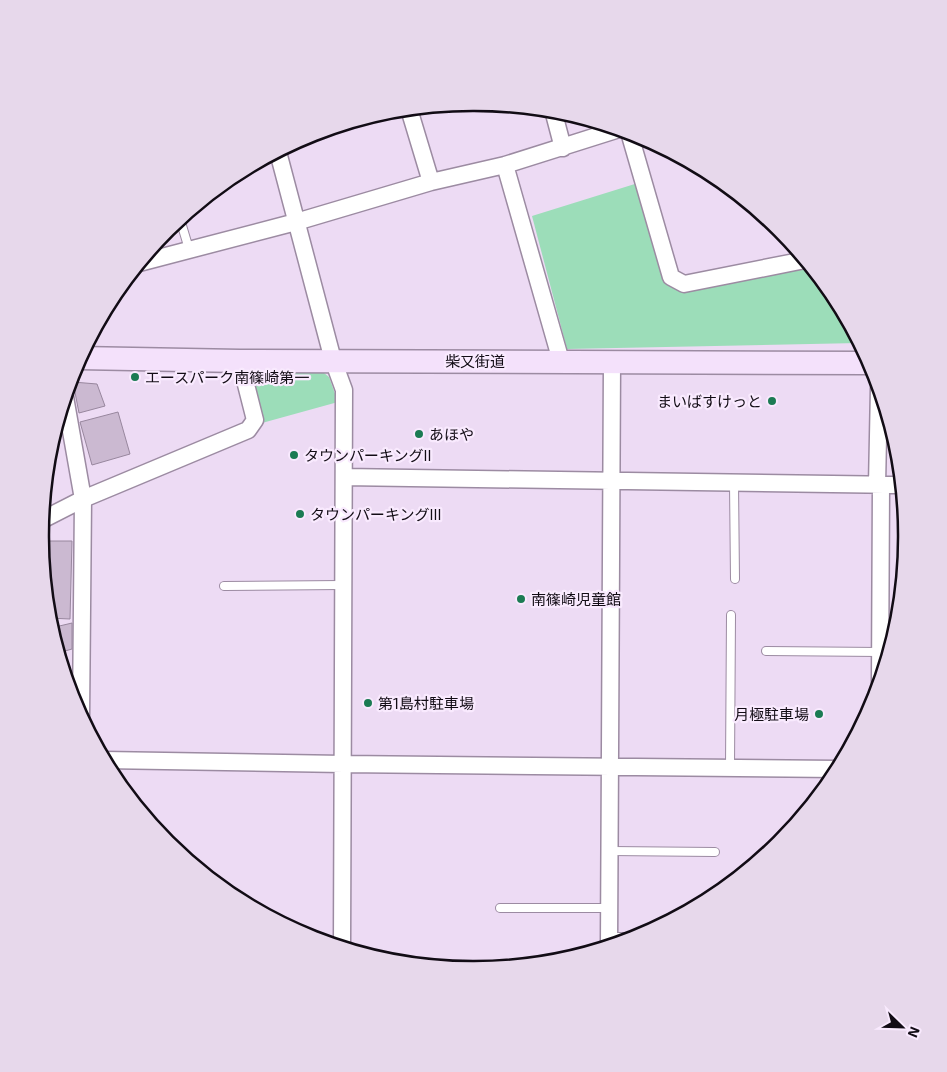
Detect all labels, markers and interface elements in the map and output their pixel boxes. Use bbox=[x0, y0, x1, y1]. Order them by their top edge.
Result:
street label: 柴又街道 bbox=[445, 352, 505, 370]
place label: エースパーク南篠崎第一 bbox=[145, 368, 309, 386]
marker: エースパーク南篠崎第一 bbox=[129, 371, 141, 383]
place label: まいばすけっと bbox=[657, 392, 762, 410]
marker: まいばすけっと bbox=[766, 395, 778, 407]
place label: あほや bbox=[429, 425, 474, 443]
marker: あほや bbox=[413, 428, 425, 440]
place label: タウンパーキングII bbox=[304, 446, 431, 464]
marker: タウンパーキングII bbox=[288, 449, 300, 461]
place label: タウンパーキングIII bbox=[310, 505, 441, 523]
marker: タウンパーキングIII bbox=[294, 508, 306, 520]
place label: 南篠崎児童館 bbox=[531, 590, 621, 608]
marker: 南篠崎児童館 bbox=[515, 593, 527, 605]
place label: 第1島村駐車場 bbox=[378, 694, 474, 712]
marker: 第1島村駐車場 bbox=[362, 697, 374, 709]
place label: 月極駐車場 bbox=[734, 705, 809, 723]
marker: 月極駐車場 bbox=[813, 708, 825, 720]
north arrow bbox=[877, 1002, 927, 1052]
text: N bbox=[905, 1024, 924, 1040]

